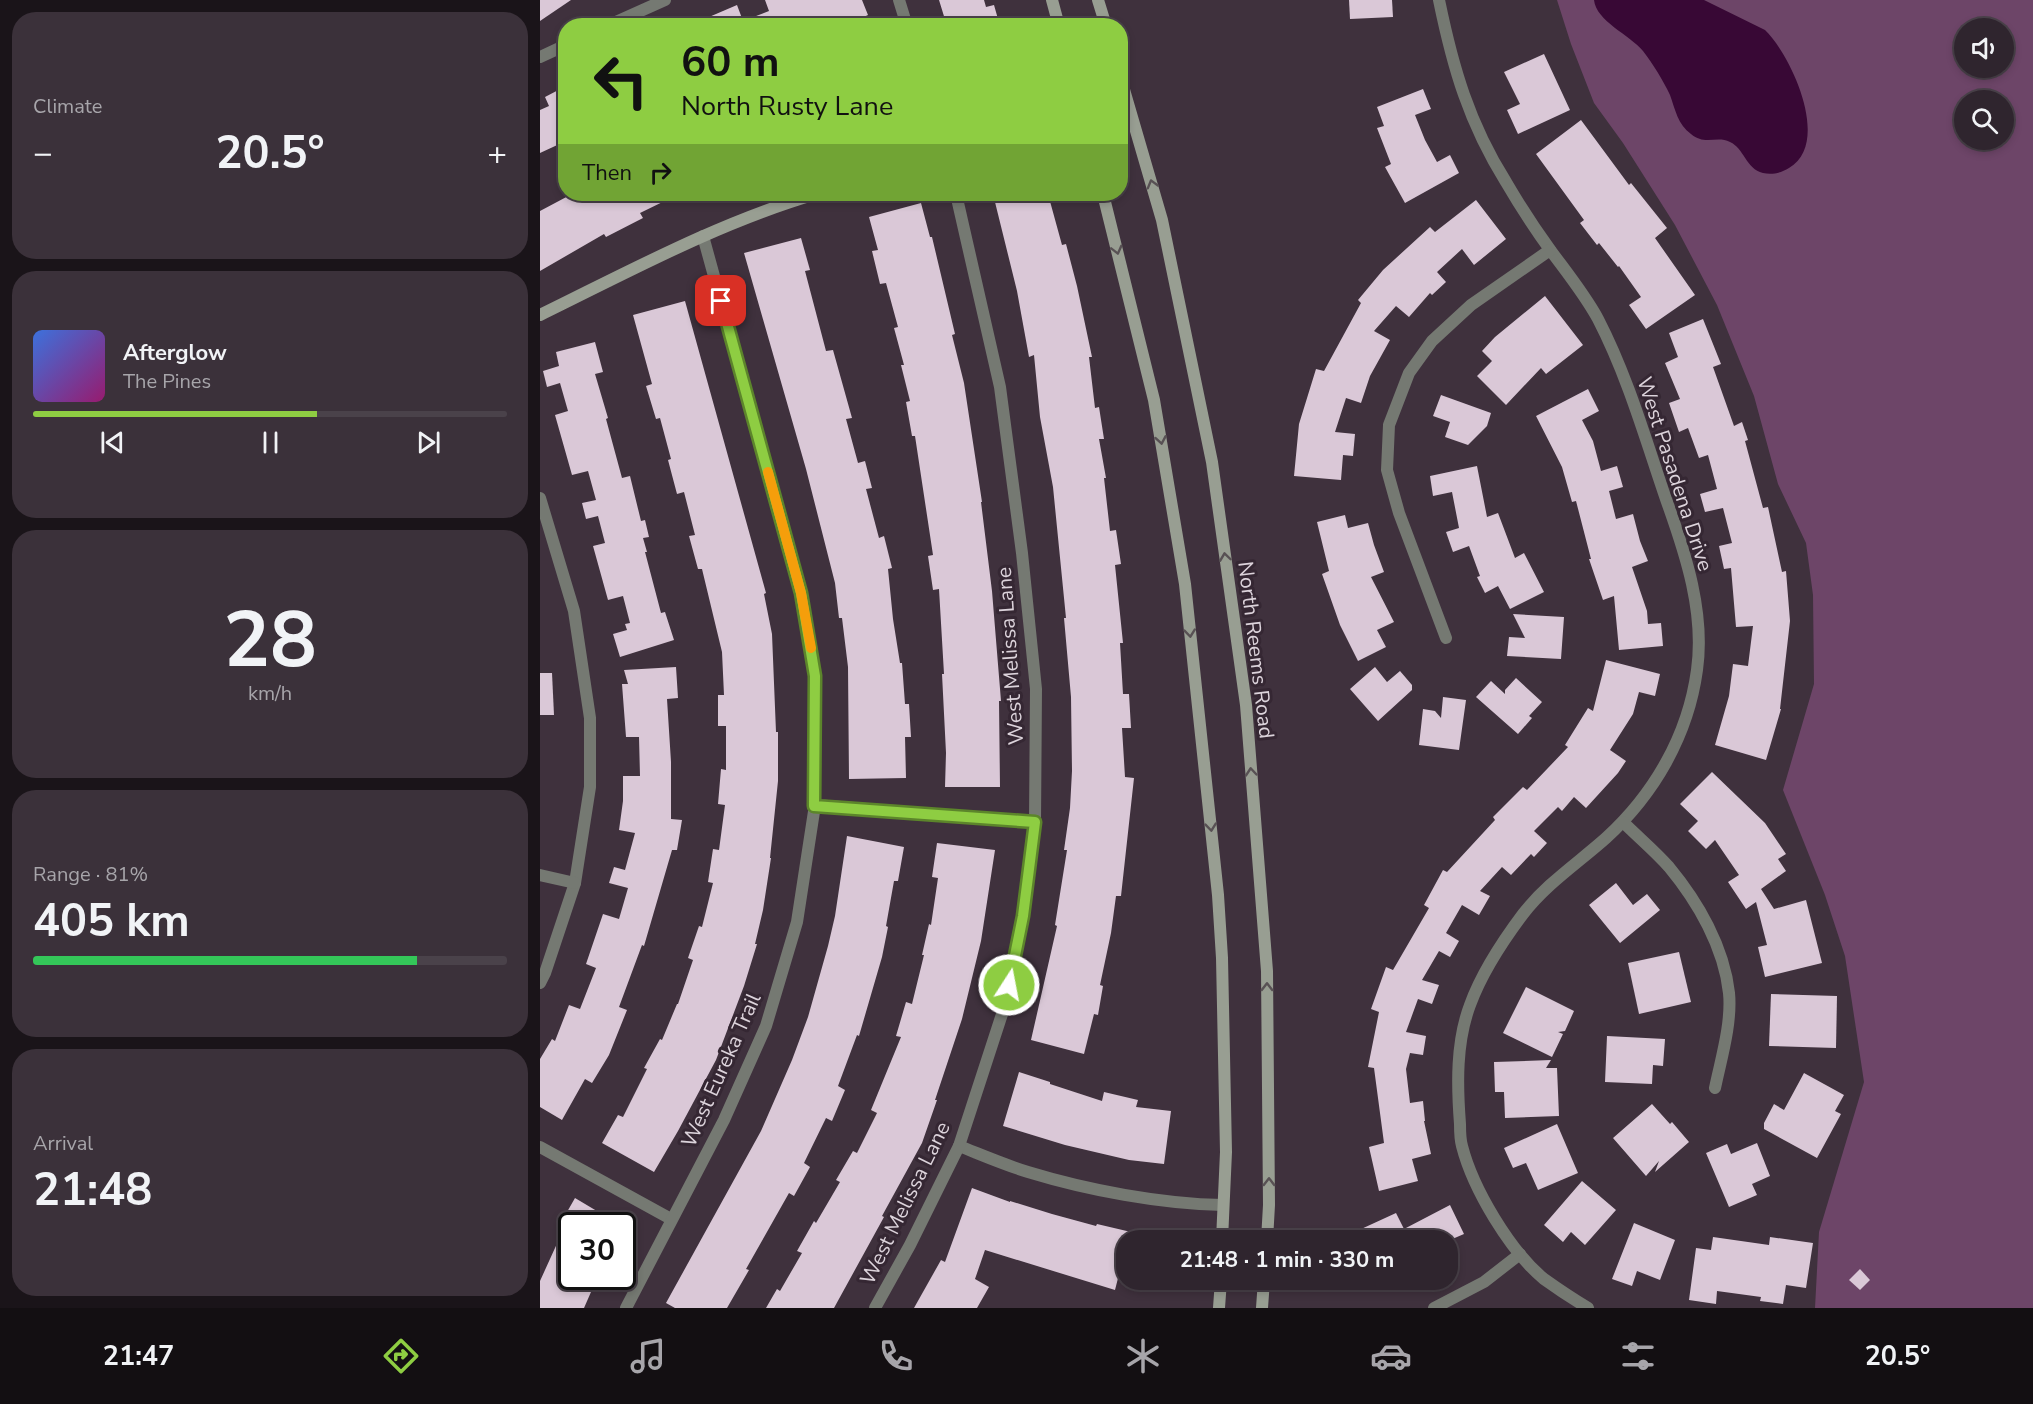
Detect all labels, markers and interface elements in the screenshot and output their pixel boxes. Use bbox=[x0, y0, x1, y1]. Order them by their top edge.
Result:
map controls bbox=[1954, 18, 2014, 150]
button: sound bbox=[1954, 18, 2014, 78]
text: 60 m bbox=[681, 34, 780, 91]
icon: left bbox=[582, 42, 660, 120]
text: North Rusty Lane bbox=[681, 88, 893, 125]
button: search bbox=[1954, 90, 2014, 150]
text: Climate bbox=[33, 93, 102, 120]
text: 20.5° bbox=[215, 123, 325, 184]
text: − bbox=[33, 131, 53, 176]
text: + bbox=[487, 131, 507, 176]
icon: right bbox=[644, 156, 677, 189]
text: Then bbox=[582, 158, 632, 188]
one-way arrow bbox=[1147, 179, 1159, 190]
one-way arrow bbox=[1110, 244, 1122, 255]
pin bbox=[695, 275, 746, 326]
icon: arrive bbox=[704, 284, 737, 317]
text: Afterglow bbox=[123, 338, 227, 368]
text: The Pines bbox=[123, 368, 211, 395]
street label: West Pasadena Drive bbox=[1630, 373, 1720, 575]
icon: previous bbox=[96, 426, 129, 459]
icon: pause bbox=[254, 426, 287, 459]
icon: next bbox=[412, 426, 445, 459]
one-way arrow bbox=[1154, 435, 1167, 445]
one-way arrow bbox=[1220, 553, 1232, 562]
street label: North Reems Road bbox=[1231, 560, 1281, 740]
street label: West Melissa Lane bbox=[990, 566, 1030, 746]
text: 28 bbox=[223, 587, 317, 694]
one-way arrow bbox=[1183, 628, 1196, 637]
text: km/h bbox=[248, 680, 292, 707]
one-way arrow bbox=[1245, 767, 1258, 776]
one-way arrow bbox=[1204, 822, 1217, 831]
text: Range · 81% bbox=[33, 861, 148, 888]
text: 405 km bbox=[33, 891, 190, 952]
position arrow bbox=[977, 953, 1041, 1017]
one-way arrow bbox=[1261, 983, 1273, 992]
street label: West Eureka Trail bbox=[674, 988, 768, 1152]
street label: West Melissa Lane bbox=[853, 1117, 957, 1289]
text: Arrival bbox=[33, 1130, 93, 1157]
text: 21:48 bbox=[33, 1160, 152, 1221]
one-way arrow bbox=[1263, 1178, 1275, 1187]
speed limit sign: 30 bbox=[558, 1212, 636, 1290]
text: 21:48 · 1 min · 330 m bbox=[1180, 1245, 1394, 1275]
icon: directions bbox=[380, 1335, 422, 1377]
icon: music bbox=[627, 1335, 669, 1377]
icon: phone bbox=[875, 1335, 917, 1377]
icon: climate bbox=[1122, 1335, 1164, 1377]
icon: car bbox=[1370, 1335, 1412, 1377]
icon: filters bbox=[1617, 1335, 1659, 1377]
text: 21:47 bbox=[103, 1338, 174, 1375]
text: 20.5° bbox=[1865, 1338, 1930, 1375]

